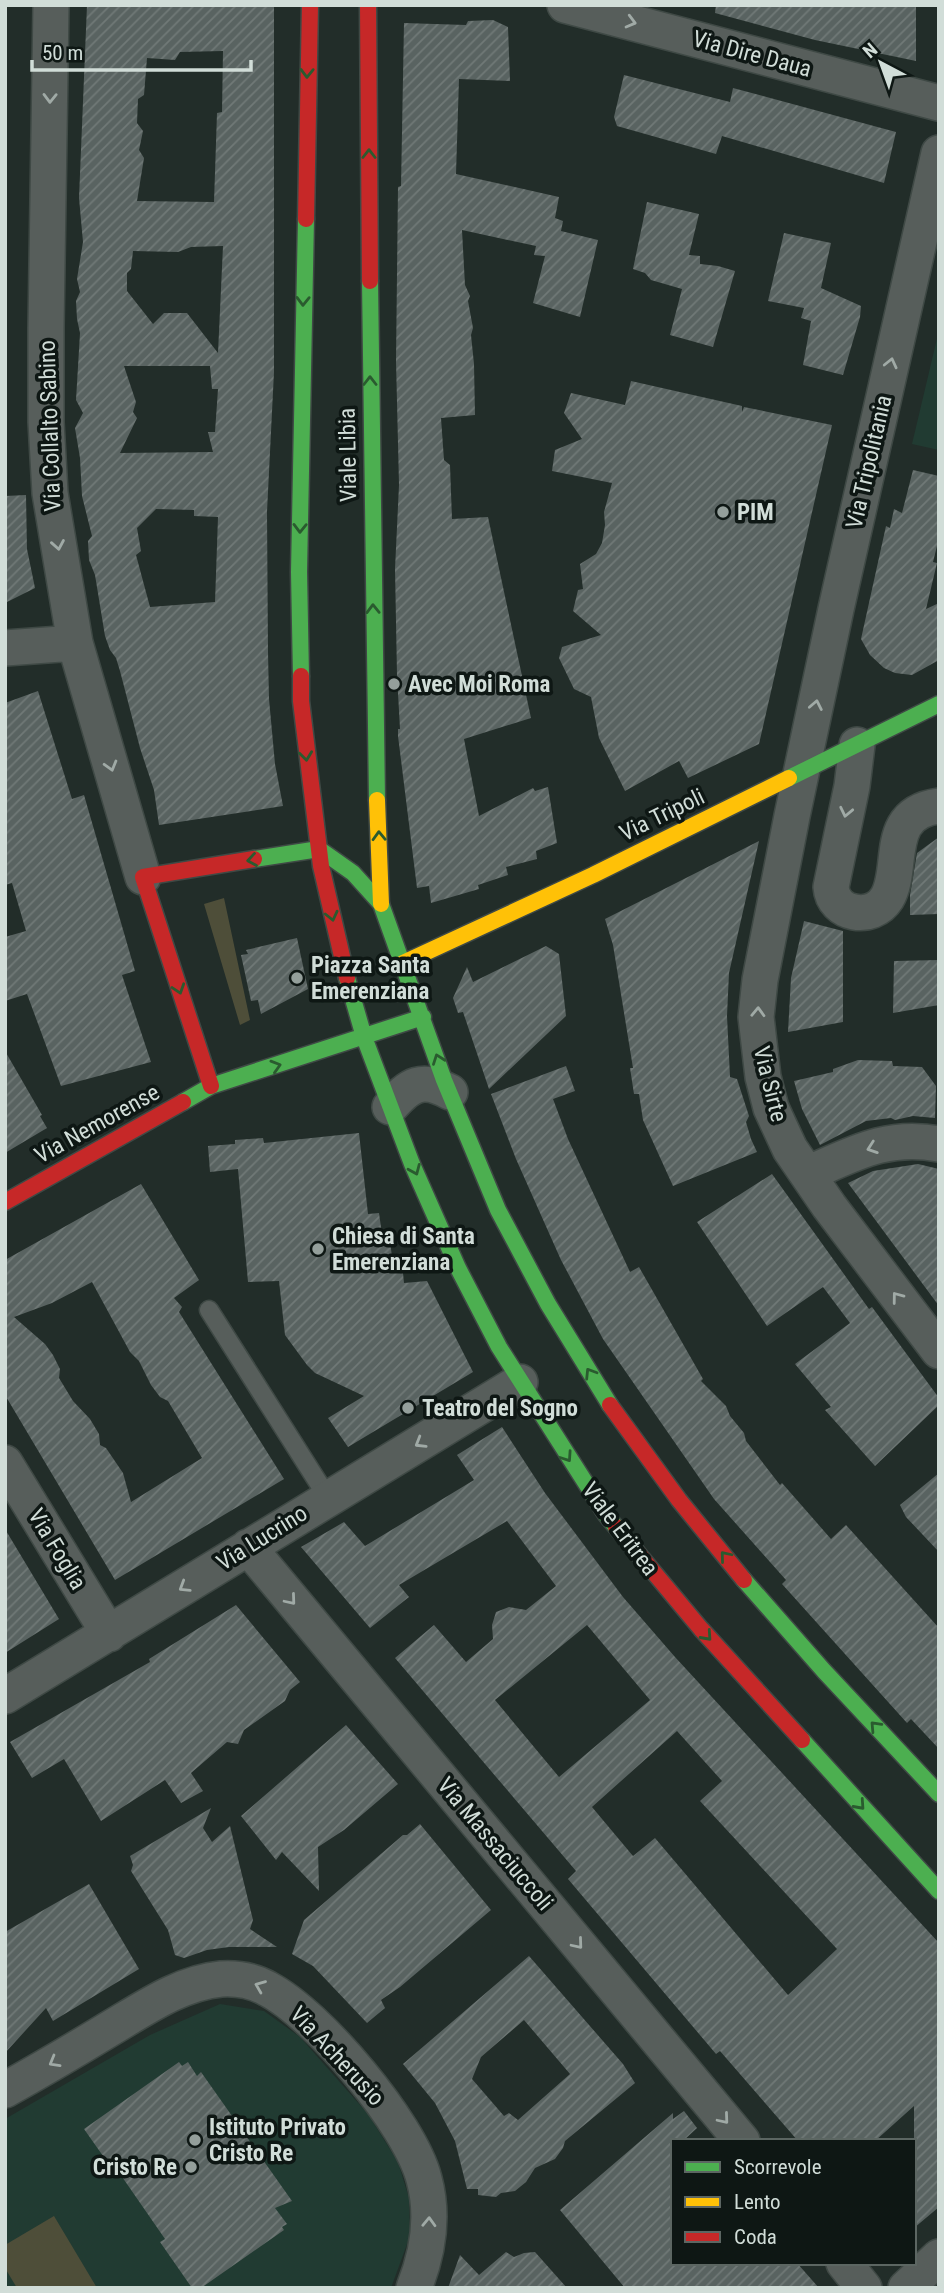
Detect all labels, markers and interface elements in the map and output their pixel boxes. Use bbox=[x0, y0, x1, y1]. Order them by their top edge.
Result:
one-way arrow bbox=[625, 14, 637, 29]
street label: Via Dire Daua bbox=[690, 25, 814, 83]
scale bar bbox=[32, 28, 250, 72]
north arrow bbox=[846, 28, 916, 98]
text: N bbox=[858, 38, 882, 63]
text: 50 m bbox=[42, 41, 83, 65]
one-way arrow bbox=[300, 68, 315, 79]
one-way arrow bbox=[42, 93, 58, 104]
one-way arrow bbox=[361, 148, 377, 158]
one-way arrow bbox=[296, 296, 311, 307]
street label: Via Collalto Sabino bbox=[34, 340, 66, 512]
one-way arrow bbox=[883, 357, 898, 369]
one-way arrow bbox=[362, 375, 378, 386]
street label: Via Tripolitania bbox=[841, 393, 897, 531]
street label: Viale Libia bbox=[334, 408, 362, 502]
place label: PIM bbox=[737, 499, 774, 526]
marker: PIM bbox=[715, 504, 731, 520]
one-way arrow bbox=[292, 523, 307, 534]
one-way arrow bbox=[49, 539, 64, 551]
one-way arrow bbox=[366, 603, 381, 614]
place label: Avec Moi Roma bbox=[408, 671, 550, 698]
marker: Avec Moi Roma bbox=[386, 676, 402, 692]
one-way arrow bbox=[808, 699, 823, 711]
one-way arrow bbox=[299, 750, 314, 761]
one-way arrow bbox=[102, 760, 117, 772]
street label: Via Tripoli bbox=[615, 783, 709, 847]
one-way arrow bbox=[840, 806, 855, 818]
one-way arrow bbox=[371, 830, 386, 841]
one-way arrow bbox=[246, 852, 258, 867]
one-way arrow bbox=[324, 910, 338, 922]
place label: Piazza Santa Emerenziana bbox=[311, 952, 430, 1005]
marker: Piazza Santa Emerenziana bbox=[289, 970, 305, 986]
one-way arrow bbox=[171, 983, 185, 995]
one-way arrow bbox=[750, 1006, 765, 1017]
street label: Via Sirte bbox=[748, 1043, 792, 1125]
one-way arrow bbox=[432, 1053, 446, 1065]
one-way arrow bbox=[270, 1060, 282, 1074]
street label: Via Nemorense bbox=[30, 1079, 164, 1169]
one-way arrow bbox=[866, 1140, 879, 1154]
one-way arrow bbox=[407, 1163, 421, 1175]
place label: Chiesa di Santa Emerenziana bbox=[332, 1223, 475, 1276]
marker: Chiesa di Santa Emerenziana bbox=[310, 1241, 326, 1257]
one-way arrow bbox=[893, 1292, 906, 1304]
one-way arrow bbox=[585, 1367, 598, 1380]
place label: Teatro del Sogno bbox=[422, 1395, 578, 1422]
marker: Teatro del Sogno bbox=[400, 1400, 416, 1416]
one-way arrow bbox=[414, 1435, 427, 1448]
one-way arrow bbox=[559, 1449, 571, 1462]
street label: Viale Eritrea bbox=[576, 1477, 664, 1581]
street label: Via Lucrino bbox=[212, 1500, 312, 1576]
street label: Via Foglia bbox=[22, 1504, 92, 1594]
one-way arrow bbox=[720, 1551, 733, 1563]
one-way arrow bbox=[178, 1579, 191, 1592]
one-way arrow bbox=[283, 1592, 295, 1605]
one-way arrow bbox=[699, 1628, 711, 1641]
one-way arrow bbox=[871, 1721, 884, 1734]
street label: Via Massaciuccoli bbox=[432, 1772, 558, 1916]
one-way arrow bbox=[851, 1797, 864, 1810]
one-way arrow bbox=[570, 1935, 582, 1948]
one-way arrow bbox=[255, 1981, 267, 1995]
street label: Via Acherusio bbox=[284, 2001, 390, 2111]
one-way arrow bbox=[49, 2053, 62, 2066]
one-way arrow bbox=[716, 2110, 728, 2123]
place label: Istituto Privato Cristo Re bbox=[209, 2114, 346, 2167]
marker: Istituto Privato Cristo Re bbox=[187, 2132, 203, 2148]
legend bbox=[671, 2139, 916, 2265]
place label: Cristo Re bbox=[93, 2154, 177, 2181]
text: Scorrevole bbox=[734, 2155, 822, 2179]
marker: Cristo Re bbox=[183, 2159, 199, 2175]
text: Lento bbox=[734, 2190, 781, 2214]
one-way arrow bbox=[421, 2216, 437, 2226]
text: Coda bbox=[734, 2225, 777, 2249]

